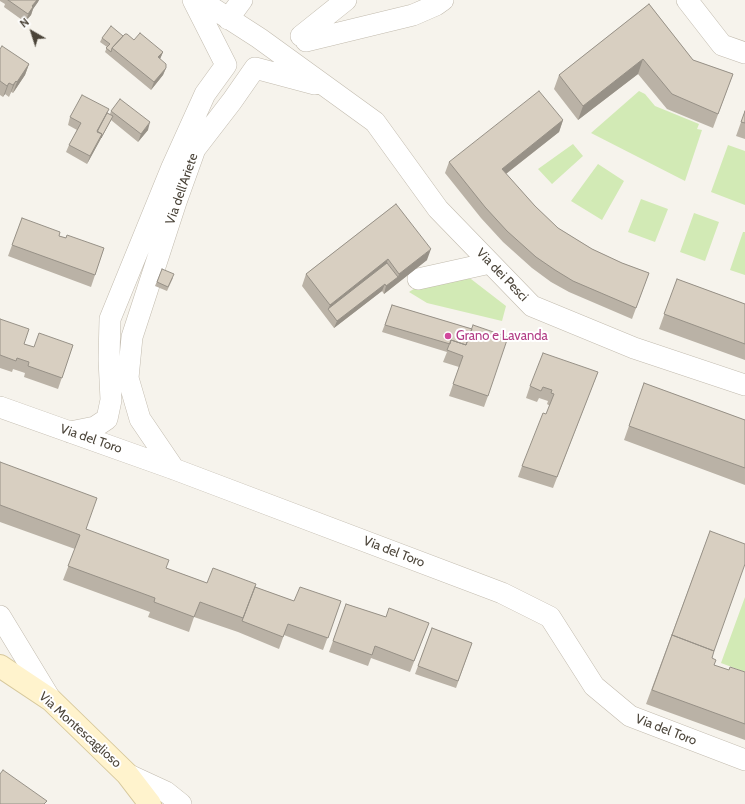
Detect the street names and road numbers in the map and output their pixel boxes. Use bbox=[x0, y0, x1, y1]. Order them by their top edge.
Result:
street label: Via dell'Ariete bbox=[162, 151, 202, 227]
street label: Via dei Pesci bbox=[473, 245, 531, 305]
street label: Via del Toro bbox=[58, 421, 124, 457]
street label: Via del Toro bbox=[361, 533, 427, 571]
street label: Via Montescaglioso bbox=[36, 689, 124, 771]
street label: Via del Toro bbox=[633, 711, 699, 749]

